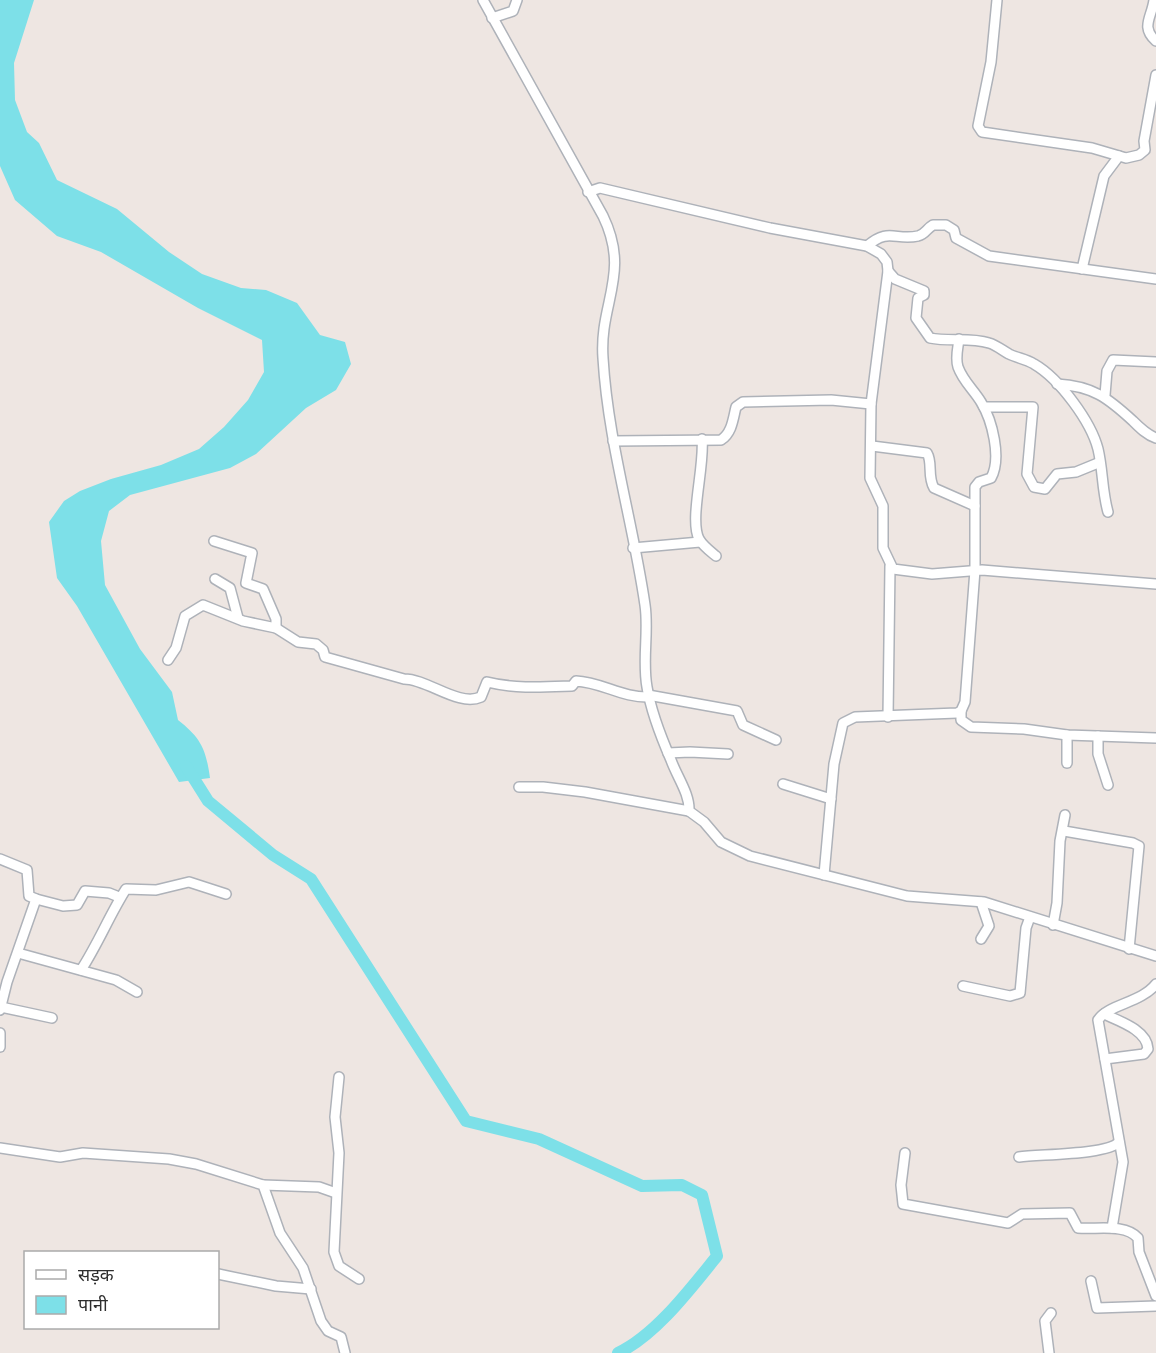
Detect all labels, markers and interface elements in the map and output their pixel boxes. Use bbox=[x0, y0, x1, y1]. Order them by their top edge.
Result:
legend bbox=[24, 1251, 219, 1329]
text: सड़क bbox=[78, 1262, 115, 1287]
text: पानी bbox=[78, 1292, 108, 1317]

